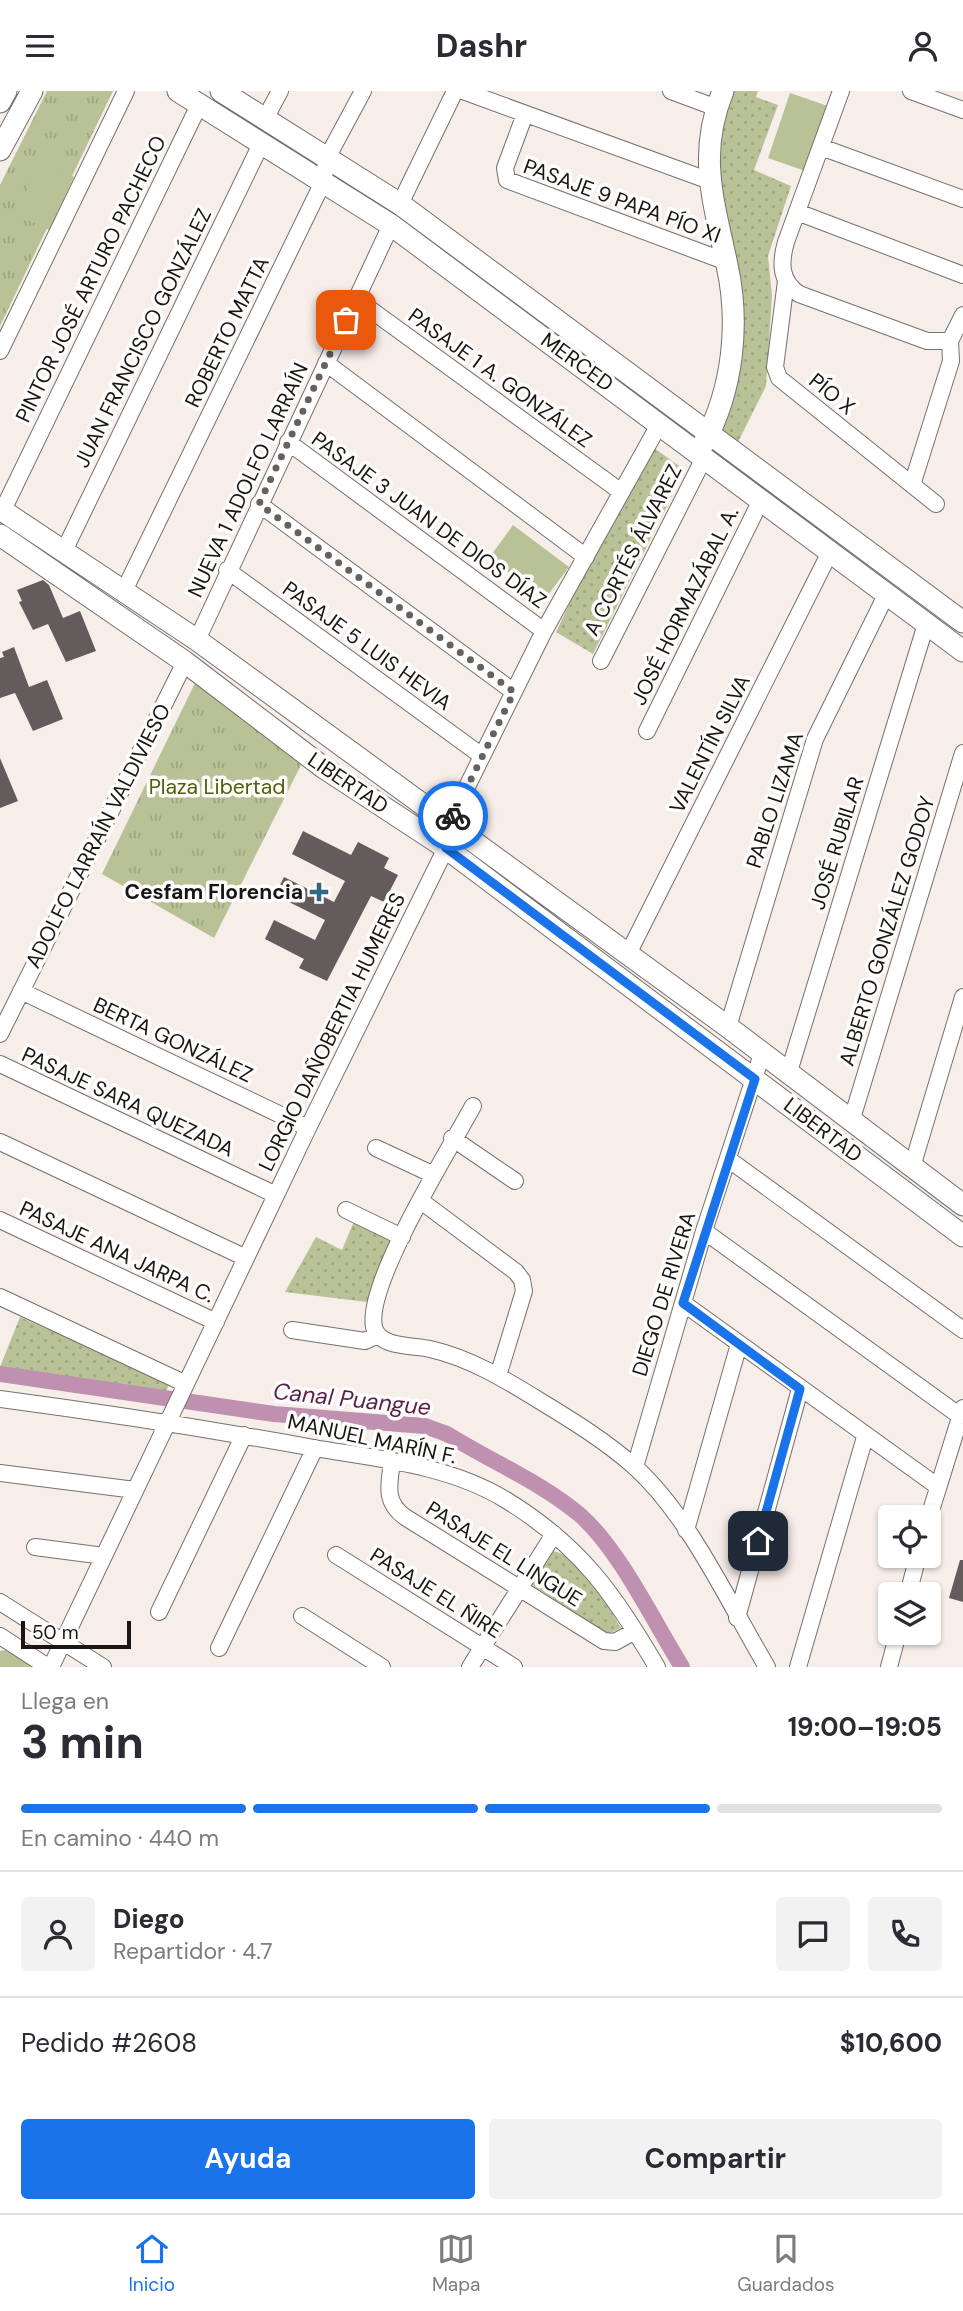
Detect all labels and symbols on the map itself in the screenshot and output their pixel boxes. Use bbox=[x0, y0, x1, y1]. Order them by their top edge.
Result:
street label: PINTOR JOSÉ ARTURO PACHECO bbox=[9, 131, 173, 427]
street label: PASAJE 9 PAPA PÍO XI bbox=[520, 152, 724, 250]
street label: JUAN FRANCISCO GONZÁLEZ bbox=[68, 204, 218, 472]
street label: ROBERTO MATTA bbox=[178, 252, 276, 412]
pin bbox=[316, 290, 376, 350]
street label: PASAJE 1 A. GONZÁLEZ bbox=[403, 302, 597, 454]
street label: MERCED bbox=[535, 326, 619, 398]
street label: NUEVA 1 ADOLFO LARRAÍN bbox=[181, 358, 315, 602]
street label: PÍO X bbox=[803, 367, 861, 421]
street label: PASAJE 3 JUAN DE DIOS DÍAZ bbox=[306, 425, 552, 615]
street label: A CORTÉS ÁLVAREZ bbox=[578, 459, 688, 641]
street label: JOSÉ HORMAZÁBAL A. bbox=[625, 502, 745, 710]
street label: PASAJE 5 LUIS HEVIA bbox=[277, 575, 457, 717]
street label: VALENTÍN SILVA bbox=[663, 670, 757, 818]
street label: ADOLFO LARRAÍN VALDIVIESO bbox=[19, 699, 177, 973]
street label: PABLO LIZAMA bbox=[740, 728, 810, 872]
street label: LIBERTAD bbox=[302, 746, 394, 820]
park label: Plaza Libertad bbox=[149, 773, 285, 801]
street label: JOSÉ RUBILAR bbox=[803, 773, 871, 913]
courier bbox=[418, 781, 488, 851]
street label: ALBERTO GONZÁLEZ GODOY bbox=[833, 793, 941, 1069]
place label: Cesfam Florencia bbox=[124, 878, 303, 906]
marker: Cesfam Florencia bbox=[309, 882, 329, 902]
street label: LORGIO DAÑOBERTIA HUMERES bbox=[252, 888, 412, 1176]
street label: BERTA GONZÁLEZ bbox=[89, 991, 257, 1089]
street label: PASAJE SARA QUEZADA bbox=[17, 1040, 239, 1164]
street label: LIBERTAD bbox=[778, 1091, 868, 1169]
street label: PASAJE ANA JARPA C. bbox=[15, 1195, 219, 1309]
street label: DIEGO DE RIVERA bbox=[626, 1208, 702, 1380]
water label: Canal Puangue bbox=[272, 1376, 432, 1422]
street label: MANUEL MARÍN F. bbox=[285, 1407, 459, 1471]
street label: PASAJE EL LINGUE bbox=[421, 1495, 587, 1613]
pin bbox=[728, 1511, 788, 1571]
street label: PASAJE EL ÑIRE bbox=[365, 1541, 507, 1645]
scale bar bbox=[21, 1618, 131, 1650]

